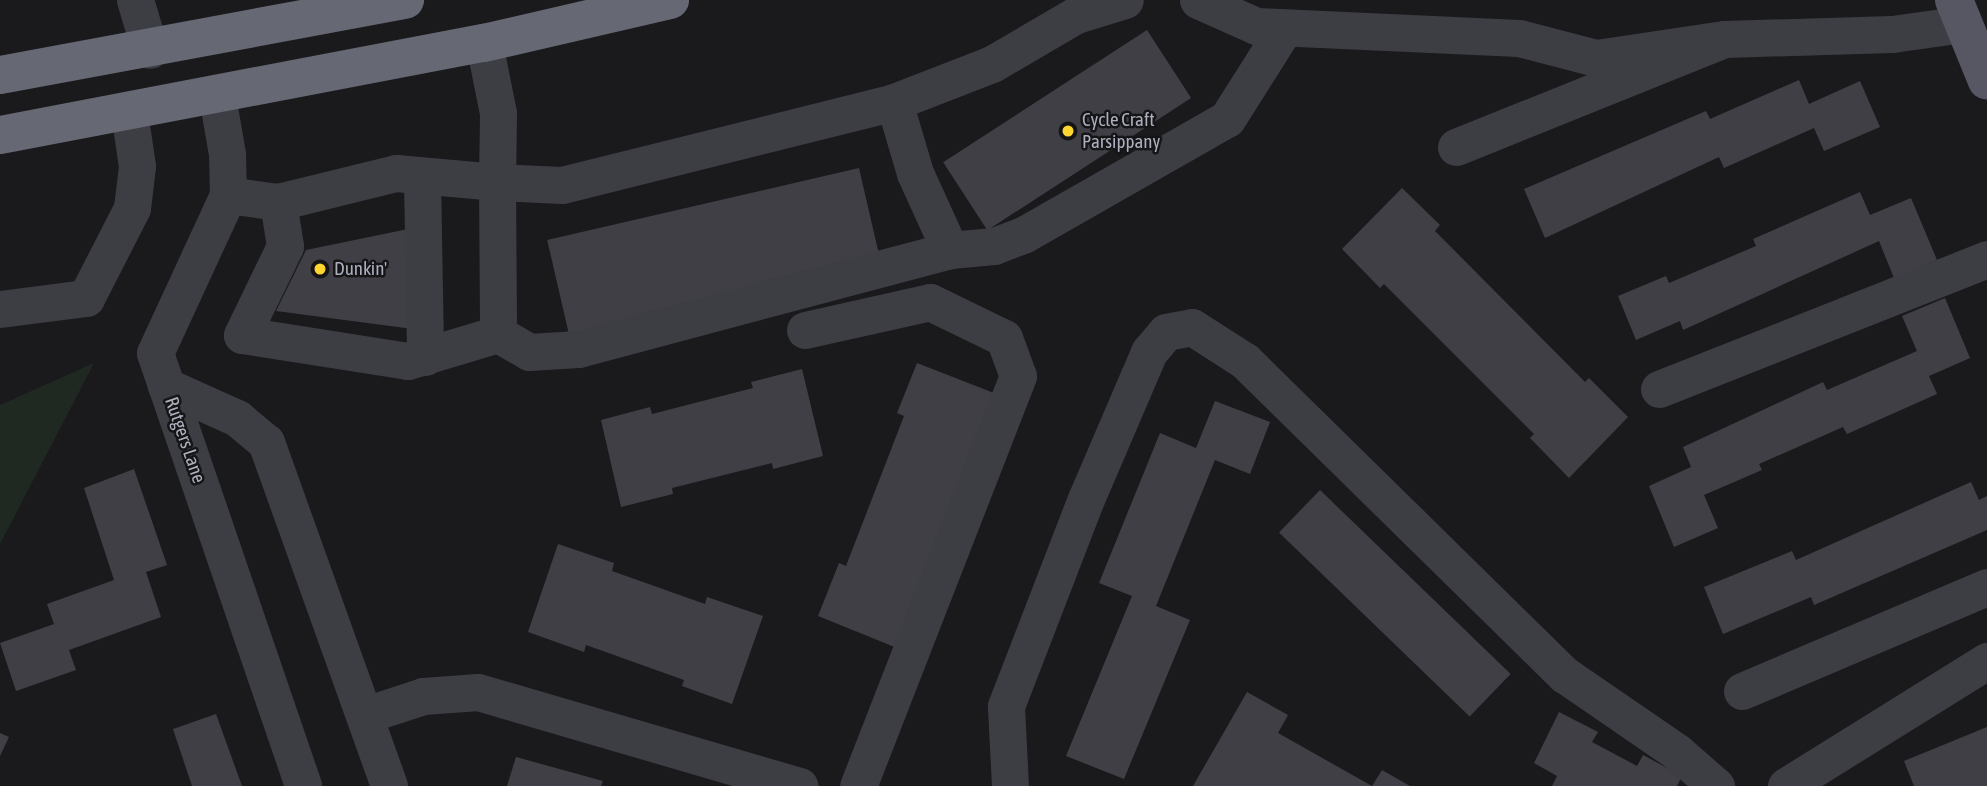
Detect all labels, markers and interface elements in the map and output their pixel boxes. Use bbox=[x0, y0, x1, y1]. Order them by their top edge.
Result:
place label: Cycle Craft Parsippany bbox=[1082, 109, 1160, 153]
marker: Cycle Craft Parsippany bbox=[1060, 123, 1076, 139]
place label: Dunkin' bbox=[334, 258, 387, 280]
marker: Dunkin' bbox=[312, 261, 328, 277]
street label: Rutgers Lane bbox=[160, 394, 210, 486]

